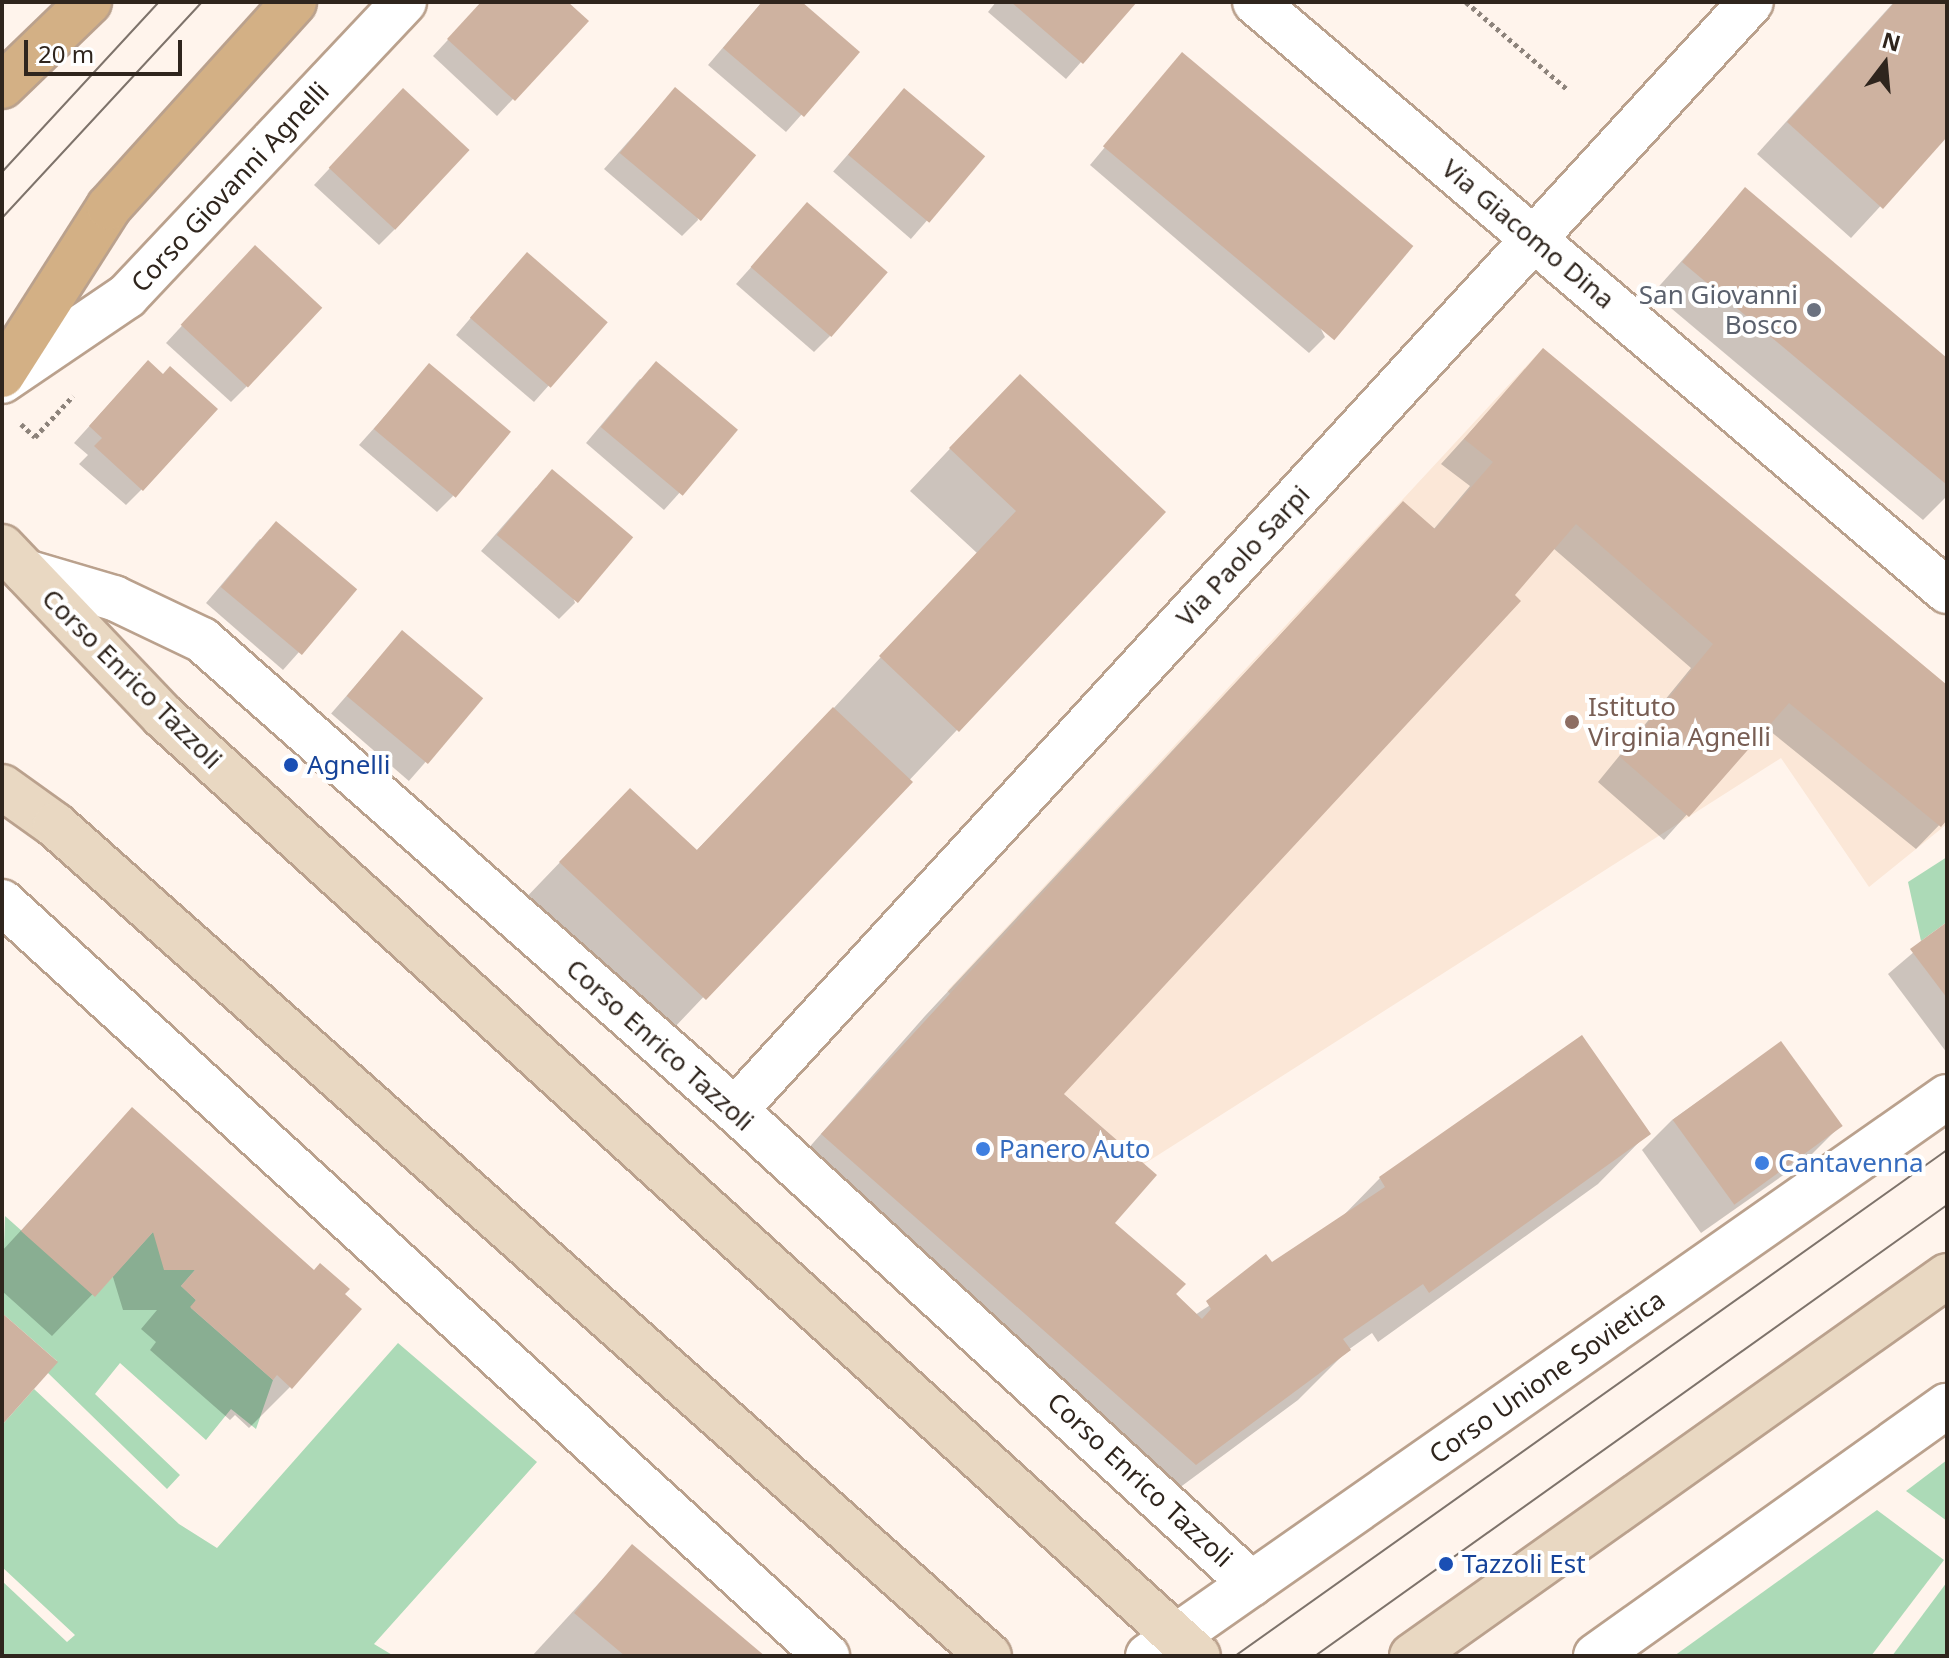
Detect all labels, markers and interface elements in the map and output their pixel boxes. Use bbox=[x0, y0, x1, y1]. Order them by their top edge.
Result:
scale bar bbox=[28, 24, 186, 74]
north arrow bbox=[1845, 24, 1925, 104]
text: N bbox=[1879, 24, 1904, 58]
text: 20 m bbox=[38, 37, 94, 70]
street label: Corso Giovanni Agnelli bbox=[125, 76, 335, 298]
street label: Via Giacomo Dina bbox=[1436, 153, 1620, 315]
place label: San Giovanni Bosco bbox=[1639, 279, 1798, 340]
marker: San Giovanni Bosco bbox=[1805, 301, 1823, 319]
street label: Via Paolo Sarpi bbox=[1170, 479, 1316, 633]
street label: Corso Enrico Tazzoli bbox=[36, 583, 228, 775]
place label: Istituto Virginia Agnelli bbox=[1588, 691, 1771, 752]
marker: Istituto Virginia Agnelli bbox=[1563, 713, 1581, 731]
place label: Agnelli bbox=[307, 749, 390, 781]
marker: Agnelli bbox=[282, 756, 300, 774]
street label: Corso Enrico Tazzoli bbox=[560, 953, 760, 1137]
place label: Panero Auto bbox=[999, 1133, 1151, 1165]
marker: Panero Auto bbox=[974, 1140, 992, 1158]
place label: Cantavenna bbox=[1778, 1147, 1924, 1179]
marker: Cantavenna bbox=[1753, 1154, 1771, 1172]
street label: Corso Unione Sovietica bbox=[1423, 1284, 1671, 1470]
street label: Corso Enrico Tazzoli bbox=[1041, 1386, 1239, 1574]
place label: Tazzoli Est bbox=[1462, 1548, 1586, 1580]
marker: Tazzoli Est bbox=[1437, 1555, 1455, 1573]

